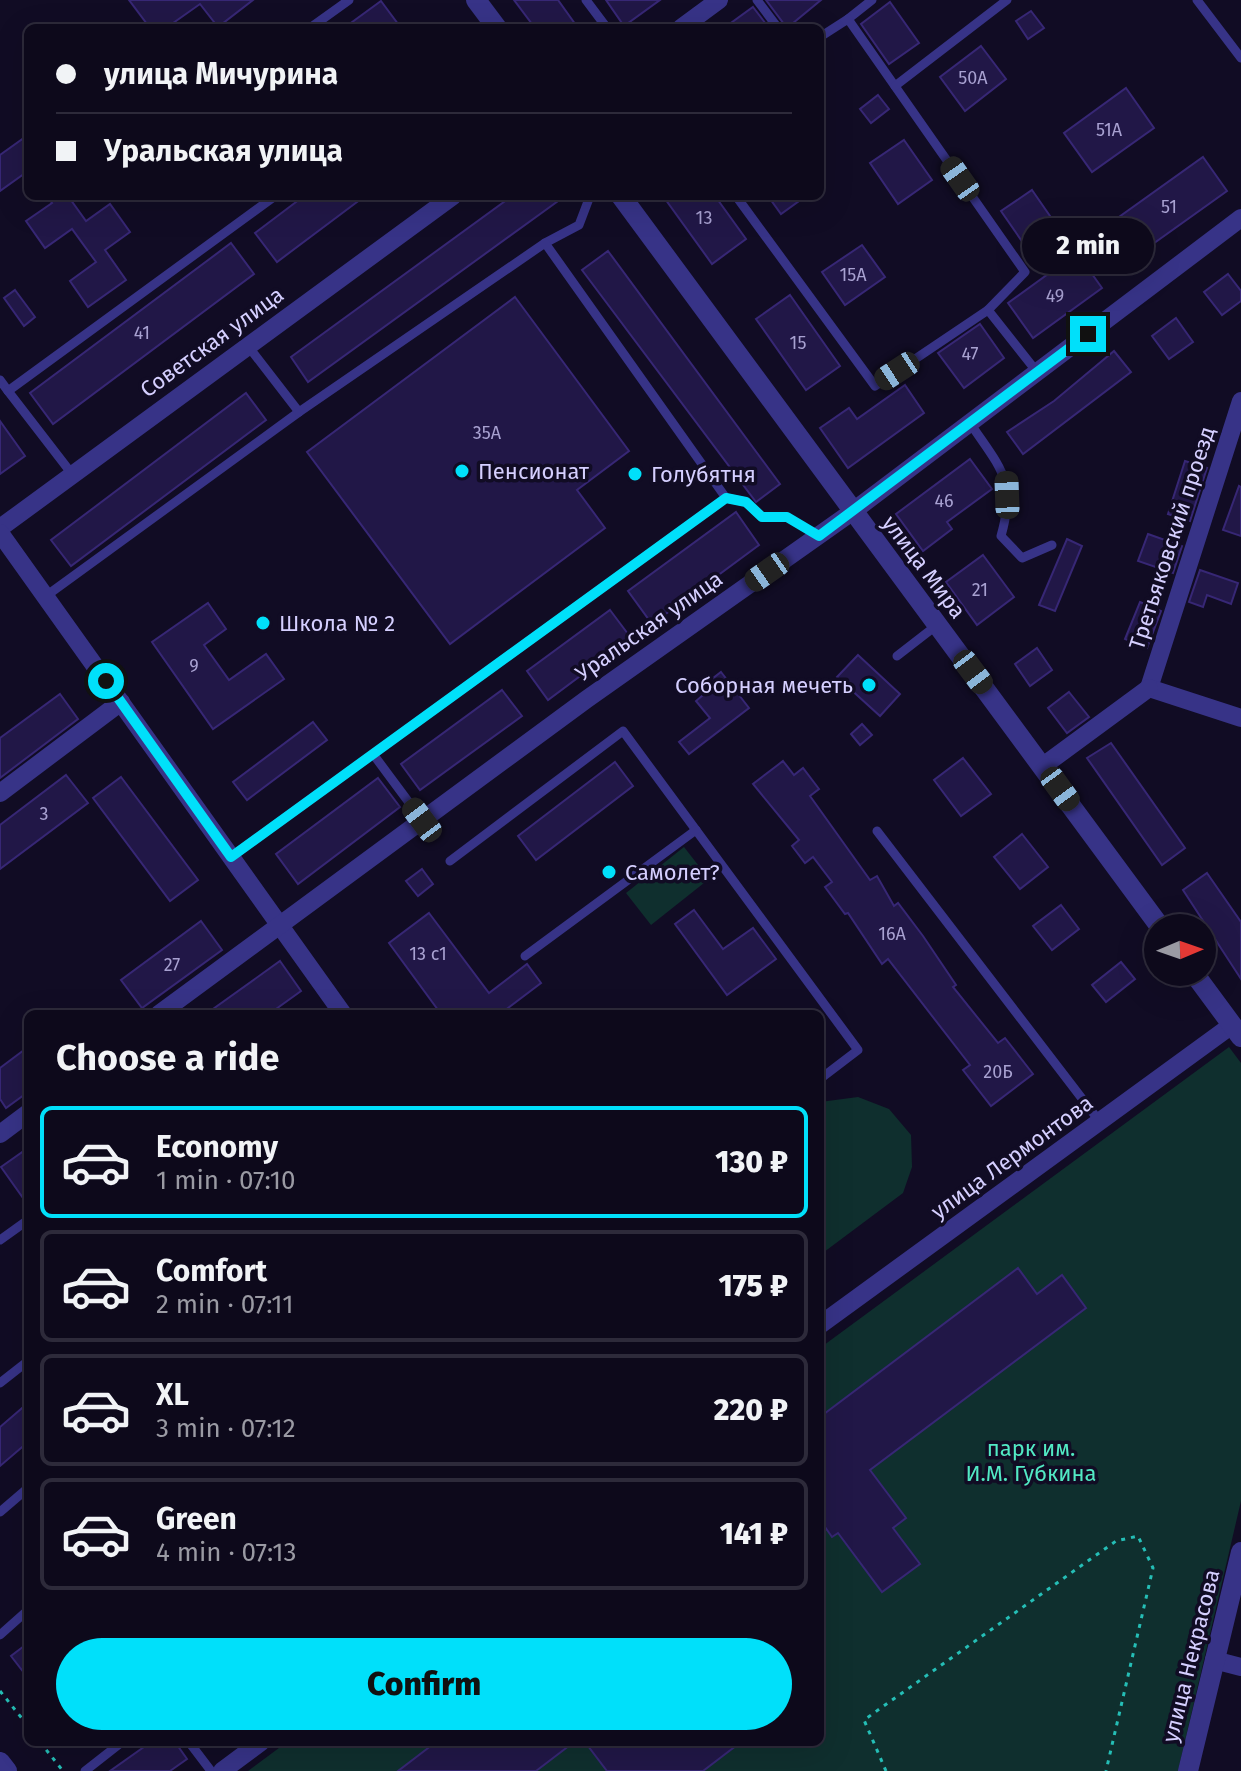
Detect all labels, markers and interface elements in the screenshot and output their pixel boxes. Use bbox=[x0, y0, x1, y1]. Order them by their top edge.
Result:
text: улица Мичурина bbox=[104, 56, 338, 92]
house number: 50А bbox=[958, 67, 988, 89]
house number: 51А bbox=[1096, 119, 1123, 141]
text: Уральская улица bbox=[104, 133, 343, 169]
car bbox=[936, 152, 984, 206]
house number: 51 bbox=[1161, 196, 1177, 218]
house number: 13 bbox=[696, 207, 712, 229]
callout: 2 min bbox=[1022, 218, 1154, 274]
text: 2 min bbox=[1056, 230, 1120, 261]
house number: 15А bbox=[839, 264, 867, 286]
street label: Советская улица bbox=[135, 281, 289, 403]
house number: 49 bbox=[1046, 285, 1064, 307]
route end bbox=[1070, 316, 1106, 352]
house number: 41 bbox=[134, 322, 150, 344]
house number: 15 bbox=[790, 332, 806, 354]
house number: 47 bbox=[961, 343, 979, 365]
car bbox=[870, 348, 924, 394]
house number: 35А bbox=[473, 422, 502, 444]
street label: Третьяковский проезд bbox=[1123, 423, 1221, 653]
place label: Пенсионат bbox=[478, 458, 589, 485]
place label: Голубятня bbox=[651, 461, 756, 488]
marker: Пенсионат bbox=[453, 462, 471, 480]
marker: Голубятня bbox=[626, 465, 644, 483]
car bbox=[994, 471, 1020, 519]
house number: 46 bbox=[934, 490, 954, 512]
street label: улица Мира bbox=[876, 510, 972, 624]
car bbox=[740, 548, 794, 596]
street label: Уральская улица bbox=[570, 565, 728, 687]
house number: 21 bbox=[972, 579, 988, 601]
place label: Школа № 2 bbox=[279, 610, 395, 637]
marker: Школа № 2 bbox=[254, 614, 272, 632]
car bbox=[949, 646, 997, 698]
house number: 9 bbox=[189, 655, 199, 677]
route start bbox=[88, 663, 124, 699]
place label: Соборная мечеть bbox=[675, 672, 853, 699]
marker: Соборная мечеть bbox=[860, 676, 878, 694]
car bbox=[1036, 763, 1084, 815]
car bbox=[398, 794, 446, 846]
house number: 3 bbox=[40, 803, 48, 825]
place label: Самолет? bbox=[625, 859, 720, 886]
marker: Самолет? bbox=[600, 863, 618, 881]
north arrow bbox=[1144, 914, 1216, 986]
map controls bbox=[1144, 914, 1216, 986]
house number: 16А bbox=[878, 923, 907, 945]
house number: 13 с1 bbox=[409, 943, 447, 965]
house number: 27 bbox=[164, 954, 180, 976]
text: Choose a ride bbox=[56, 1036, 279, 1080]
house number: 20Б bbox=[983, 1061, 1013, 1083]
street label: улица Лермонтова bbox=[926, 1089, 1098, 1225]
icon: car bbox=[60, 1126, 132, 1198]
text: Economy bbox=[156, 1129, 278, 1165]
text: 130 ₽ bbox=[715, 1144, 788, 1180]
text: 1 min · 07:10 bbox=[156, 1165, 296, 1196]
icon: car bbox=[60, 1250, 132, 1322]
text: Comfort bbox=[156, 1253, 267, 1289]
text: 175 ₽ bbox=[718, 1268, 788, 1304]
text: 2 min · 07:11 bbox=[156, 1289, 294, 1320]
icon: car bbox=[60, 1374, 132, 1446]
text: XL bbox=[156, 1377, 189, 1413]
text: 220 ₽ bbox=[714, 1392, 788, 1428]
text: 3 min · 07:12 bbox=[156, 1413, 296, 1444]
park label: парк им. И.М. Губкина bbox=[965, 1435, 1097, 1487]
icon: car bbox=[60, 1498, 132, 1570]
text: Green bbox=[156, 1501, 237, 1537]
text: 141 ₽ bbox=[720, 1516, 788, 1552]
text: 4 min · 07:13 bbox=[156, 1537, 297, 1568]
street label: улица Некрасова bbox=[1156, 1567, 1226, 1745]
button: Confirm bbox=[56, 1638, 792, 1730]

